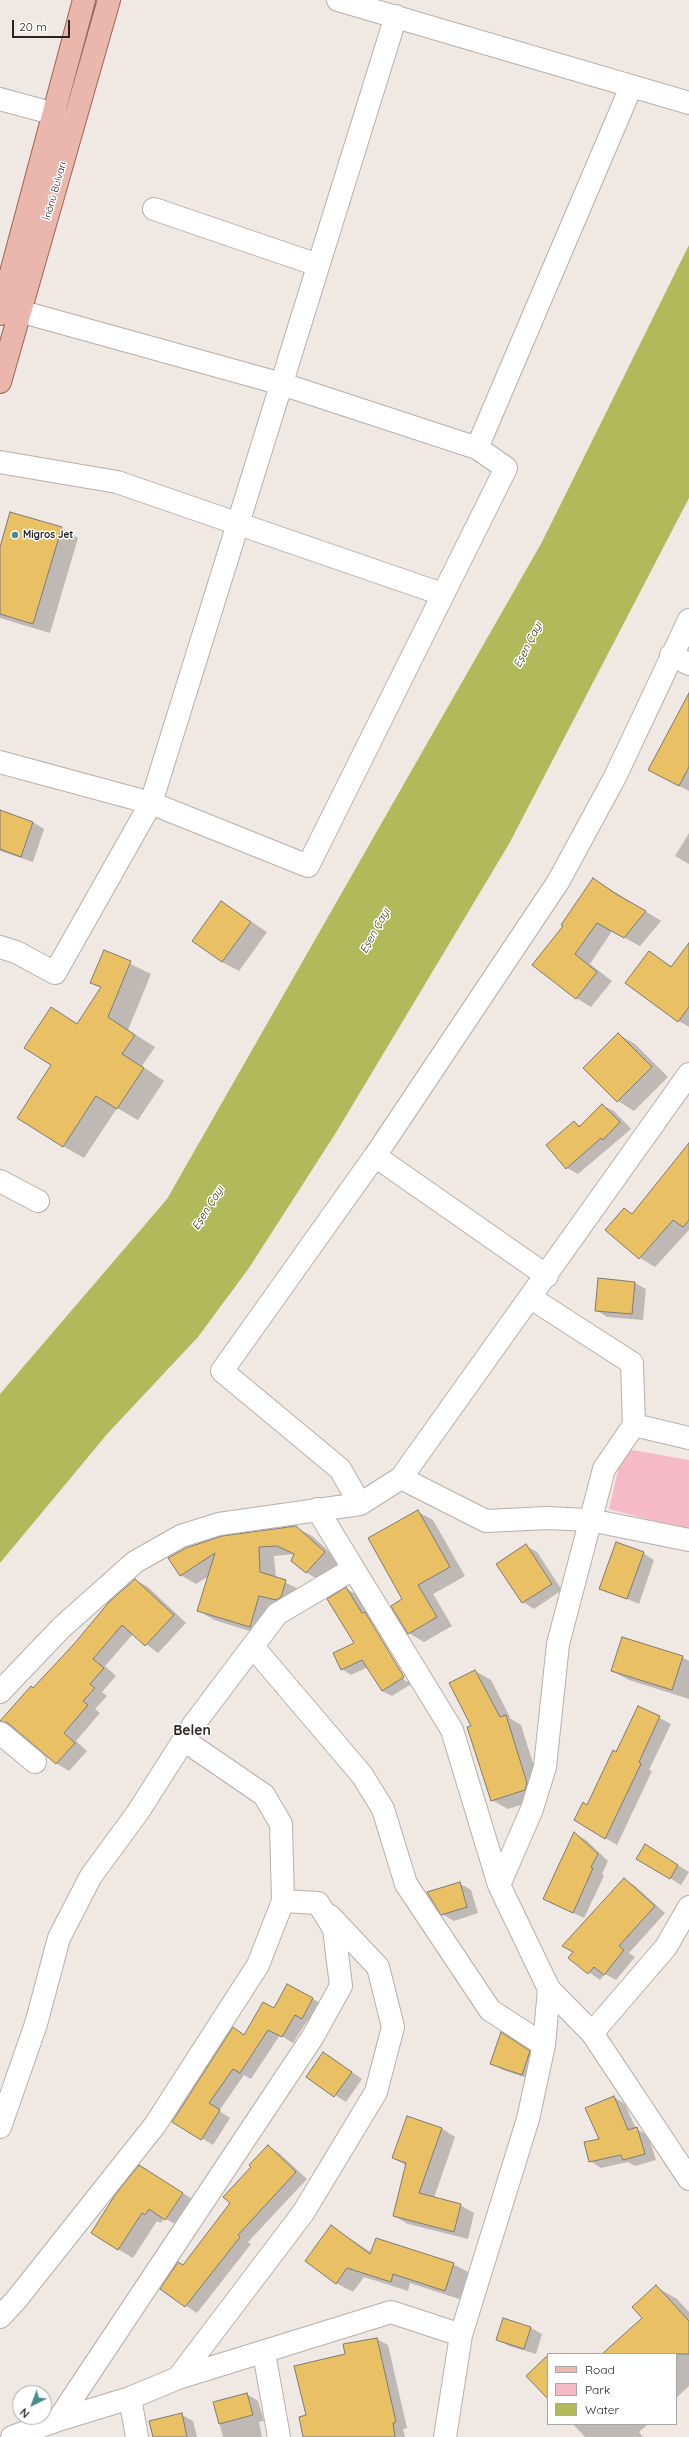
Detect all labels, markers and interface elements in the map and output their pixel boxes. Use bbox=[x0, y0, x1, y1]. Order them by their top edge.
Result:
scale bar bbox=[14, 12, 72, 38]
text: 20 m bbox=[19, 19, 47, 34]
street label: İnönü Bulvarı bbox=[41, 160, 69, 222]
place label: Migros Jet bbox=[23, 529, 73, 541]
marker: Migros Jet bbox=[10, 530, 20, 540]
water label: Eşen Çayı bbox=[511, 620, 545, 670]
water label: Eşen Çayı bbox=[357, 906, 393, 956]
water label: Eşen Çayı bbox=[189, 1184, 227, 1232]
district label: Belen bbox=[173, 1723, 211, 1739]
legend bbox=[547, 2353, 677, 2425]
text: Road bbox=[585, 2362, 615, 2377]
text: Park bbox=[585, 2382, 610, 2397]
north arrow bbox=[12, 2385, 52, 2425]
text: Water bbox=[585, 2402, 619, 2417]
text: N bbox=[17, 2405, 32, 2421]

